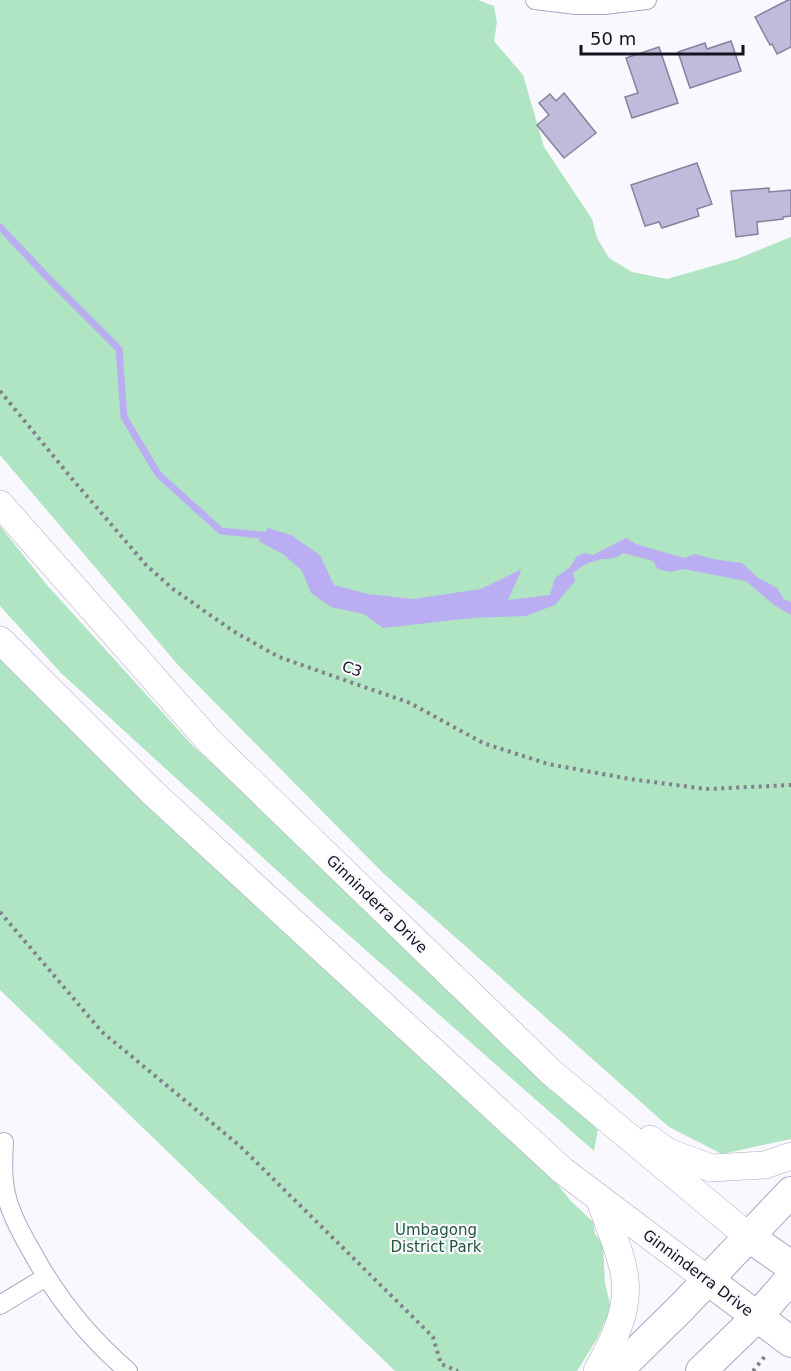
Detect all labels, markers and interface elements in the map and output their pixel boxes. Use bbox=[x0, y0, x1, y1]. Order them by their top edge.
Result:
scale bar bbox=[581, 18, 743, 56]
text: 50 m bbox=[590, 28, 636, 49]
street label: C3 bbox=[340, 657, 364, 681]
street label: Ginninderra Drive bbox=[323, 851, 431, 957]
park label: Umbagong District Park bbox=[390, 1221, 482, 1256]
street label: Ginninderra Drive bbox=[639, 1226, 757, 1320]

